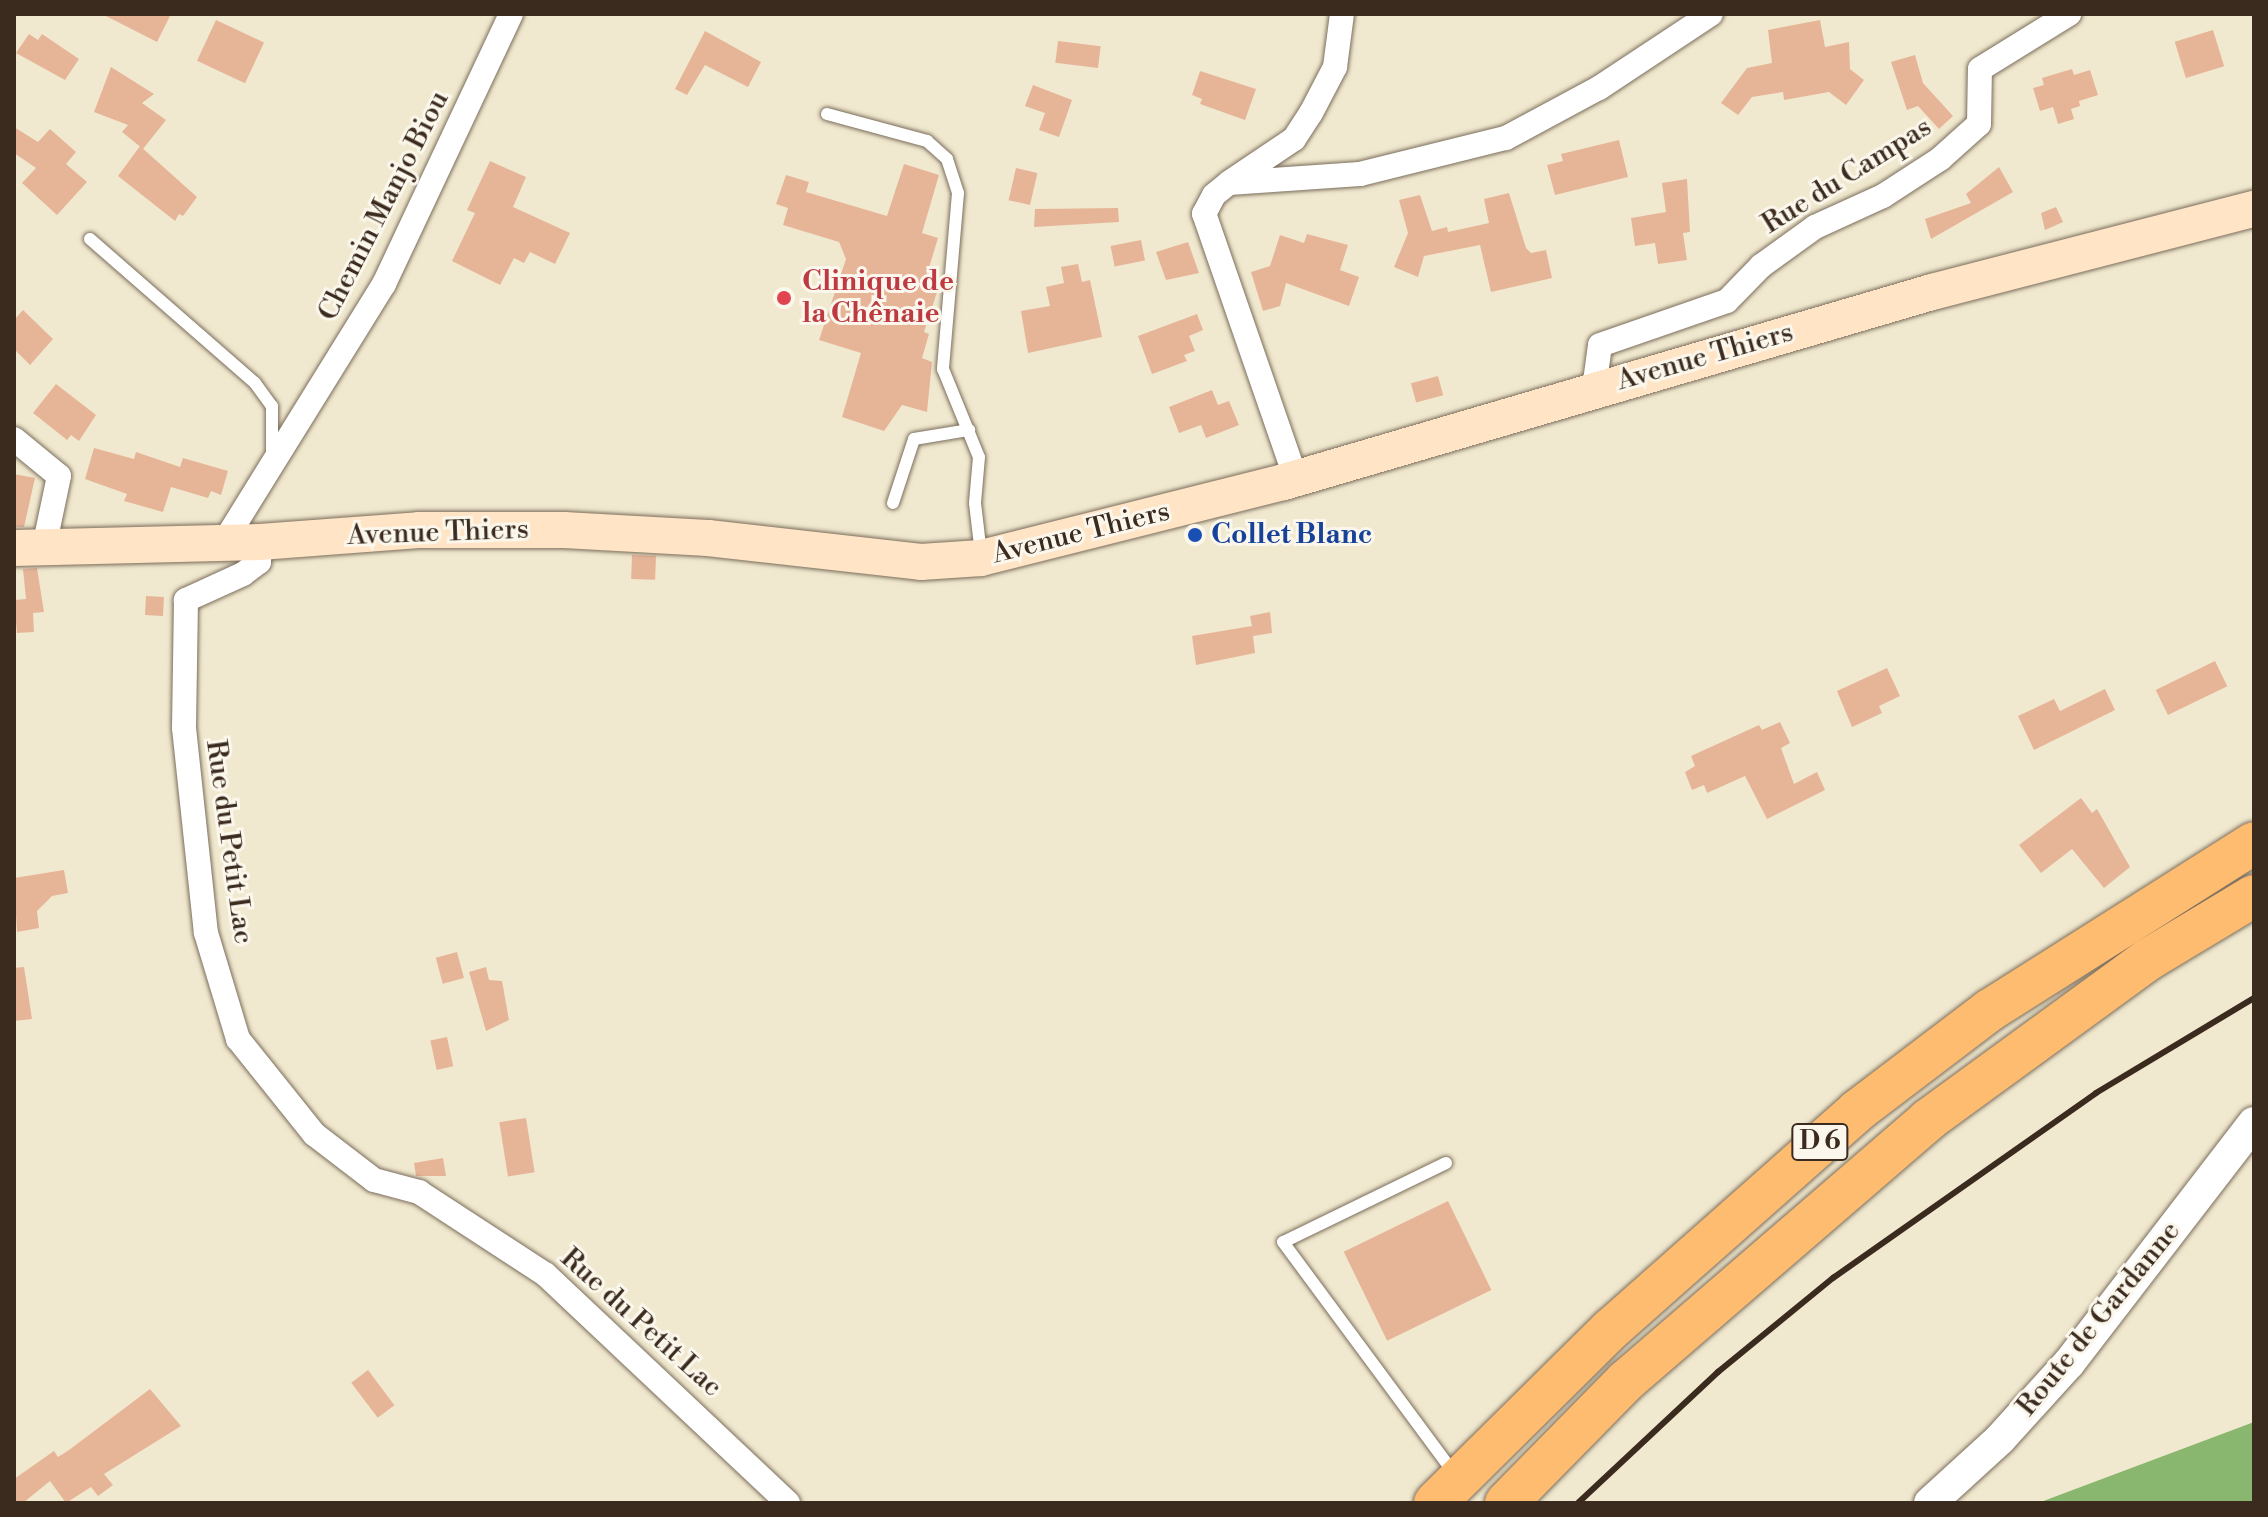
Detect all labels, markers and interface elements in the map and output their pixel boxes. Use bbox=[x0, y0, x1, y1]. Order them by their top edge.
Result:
street label: Chemin Manjo Biou bbox=[312, 86, 456, 326]
street label: Rue du Campas bbox=[1756, 111, 1938, 241]
place label: Clinique de la Chênaie bbox=[802, 265, 954, 331]
marker: Clinique de la Chênaie bbox=[773, 287, 795, 309]
street label: Avenue Thiers bbox=[1613, 316, 1797, 398]
street label: Avenue Thiers bbox=[989, 495, 1173, 571]
street label: Avenue Thiers bbox=[347, 513, 529, 553]
place label: Collet Blanc bbox=[1211, 518, 1372, 552]
marker: Collet Blanc bbox=[1186, 526, 1204, 544]
street label: Rue du Petit Lac bbox=[198, 738, 260, 946]
road number: D 6 bbox=[1790, 1120, 1850, 1164]
street label: Route de Gardanne bbox=[2010, 1215, 2188, 1423]
street label: Rue du Petit Lac bbox=[553, 1242, 729, 1404]

